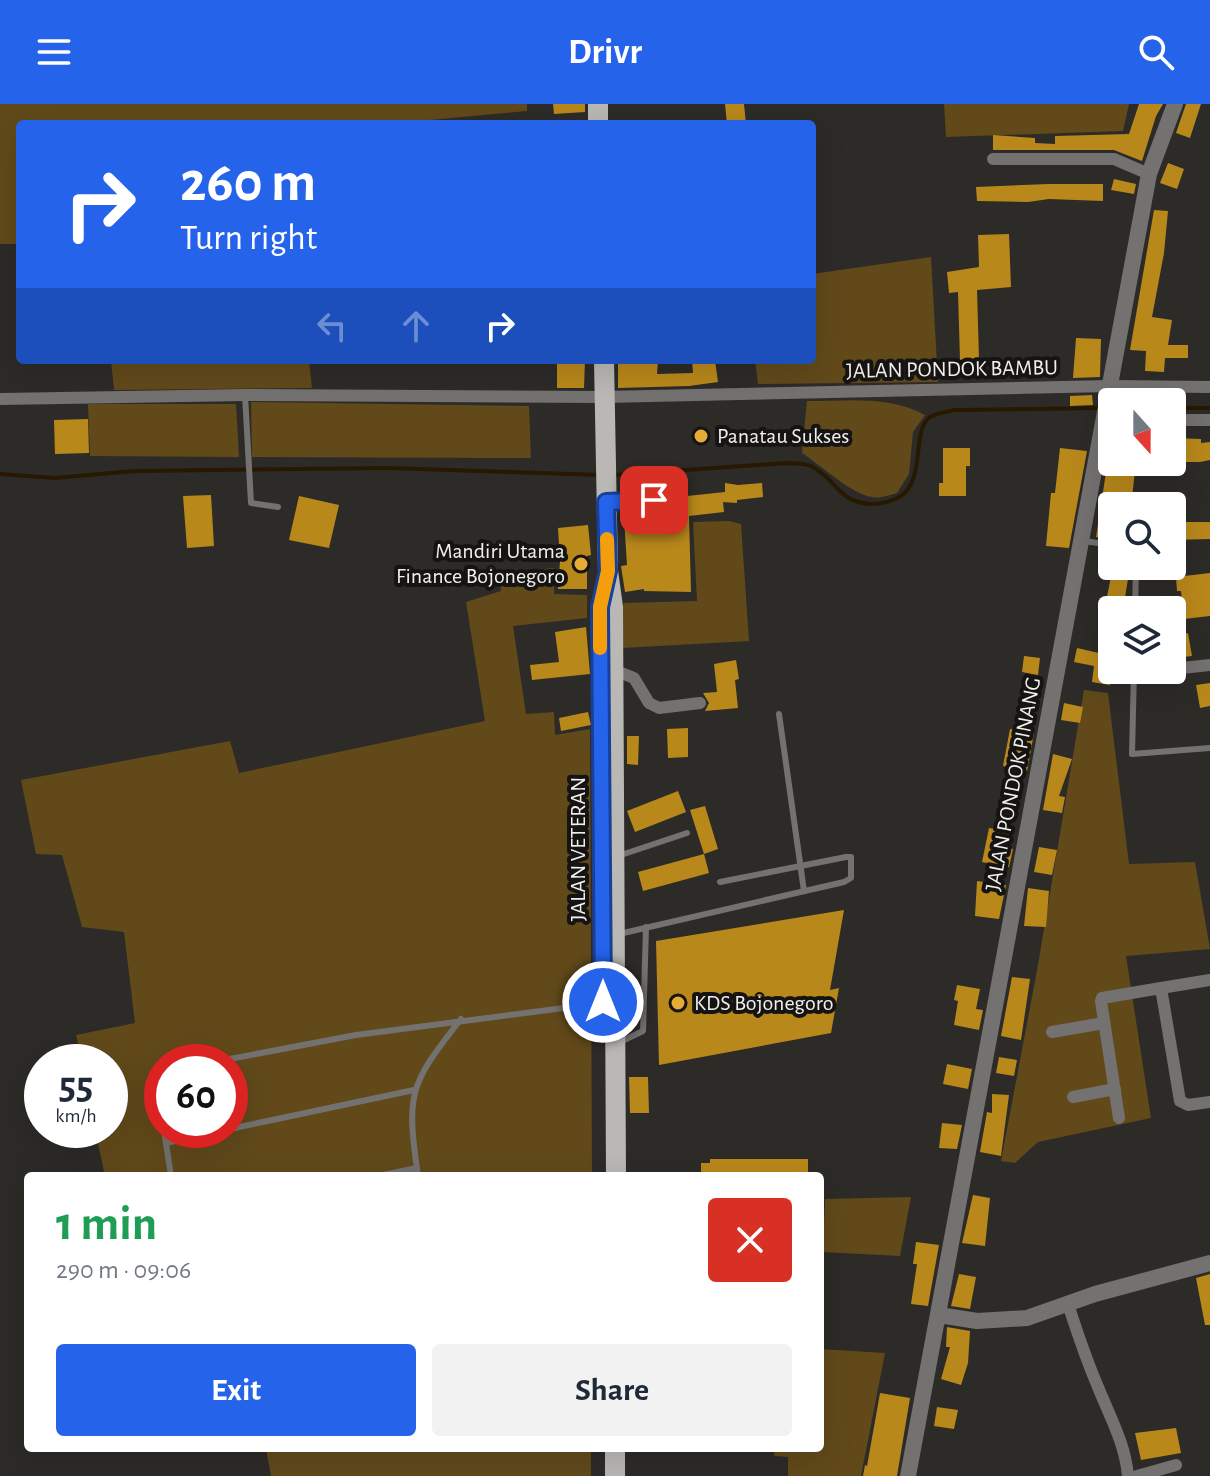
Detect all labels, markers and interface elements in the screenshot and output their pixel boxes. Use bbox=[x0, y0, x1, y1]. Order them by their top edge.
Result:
icon: menu bbox=[32, 30, 76, 74]
icon: search bbox=[1134, 30, 1178, 74]
text: Drivr bbox=[568, 34, 642, 70]
icon: right bbox=[48, 152, 152, 256]
text: 260 m bbox=[180, 155, 316, 211]
text: Turn right bbox=[180, 220, 317, 256]
icon: left bbox=[310, 304, 354, 348]
icon: ahead bbox=[394, 304, 438, 348]
icon: right bbox=[478, 304, 522, 348]
street label: JALAN PONDOK BAMBU bbox=[846, 356, 1058, 382]
north arrow bbox=[1098, 388, 1186, 476]
map controls bbox=[1098, 388, 1186, 684]
place label: Panatau Sukses bbox=[717, 425, 849, 447]
marker: Panatau Sukses bbox=[692, 427, 710, 445]
pin bbox=[620, 466, 688, 534]
icon: arrive bbox=[632, 478, 676, 522]
button: search bbox=[1098, 492, 1186, 580]
place label: Mandiri Utama Finance Bojonegoro bbox=[396, 540, 565, 587]
marker: Mandiri Utama Finance Bojonegoro bbox=[572, 555, 590, 573]
button: layers bbox=[1098, 596, 1186, 684]
street label: JALAN PONDOK PINANG bbox=[981, 675, 1045, 893]
street label: JALAN VETERAN bbox=[567, 777, 589, 921]
position arrow bbox=[561, 960, 645, 1044]
place label: KDS Bojonegoro bbox=[694, 992, 834, 1014]
marker: KDS Bojonegoro bbox=[669, 994, 687, 1012]
speed limit sign: 60 bbox=[144, 1044, 248, 1148]
text: 55 bbox=[59, 1066, 93, 1106]
text: km/h bbox=[55, 1106, 97, 1126]
button: close bbox=[708, 1198, 792, 1282]
text: 1 min bbox=[56, 1201, 157, 1249]
text: 290 m · 09:06 bbox=[56, 1257, 191, 1283]
button: Exit bbox=[56, 1344, 416, 1436]
button: Share bbox=[432, 1344, 792, 1436]

